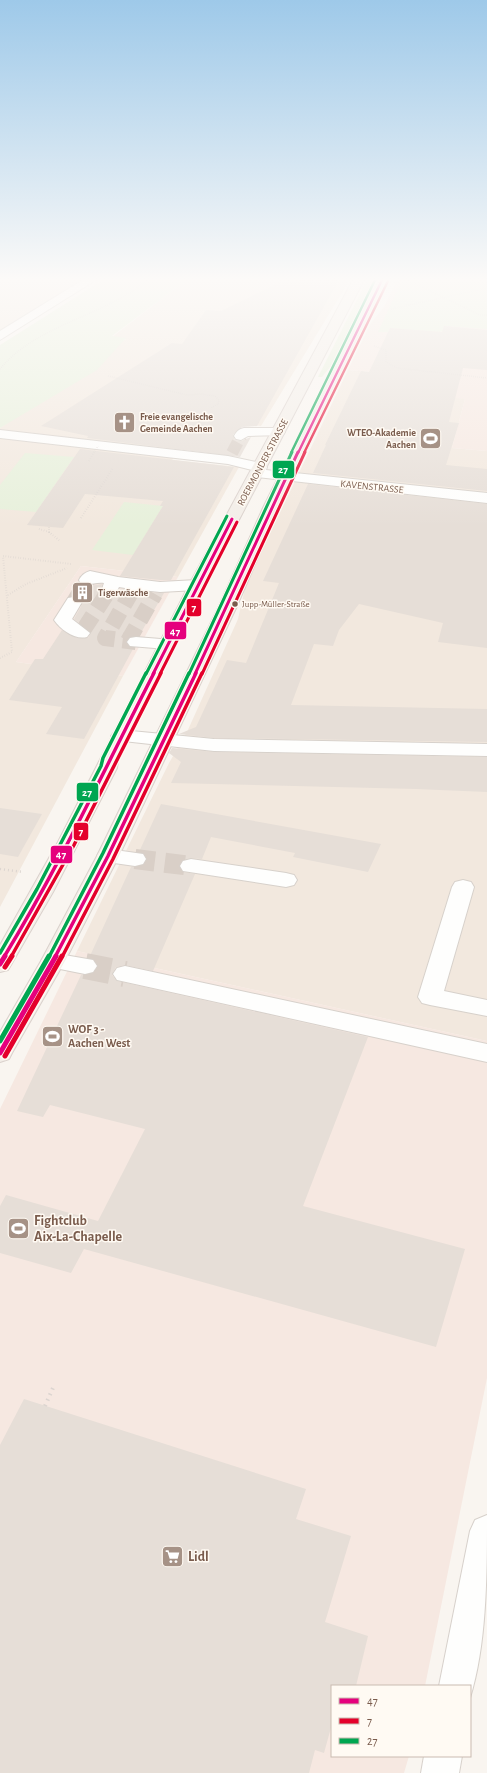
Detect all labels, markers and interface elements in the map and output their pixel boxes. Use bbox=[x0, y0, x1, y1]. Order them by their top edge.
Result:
church icon: Freie evangelische Gemeinde Aachen bbox=[111, 409, 137, 435]
place label: Freie evangelische Gemeinde Aachen bbox=[140, 412, 213, 434]
street label: ROERMONDER STRASSE bbox=[236, 417, 290, 508]
sports icon: WTEO-Akademie Aachen bbox=[418, 425, 444, 451]
place label: WTEO-Akademie Aachen bbox=[347, 428, 416, 450]
line badge: 27 bbox=[272, 460, 295, 479]
text: 27 bbox=[278, 464, 288, 475]
street label: KAVENSTRASSE bbox=[340, 479, 404, 495]
building icon: Tigerwäsche bbox=[69, 579, 95, 605]
place label: Tigerwäsche bbox=[98, 588, 148, 598]
line badge: 7 bbox=[186, 598, 202, 617]
marker: Jupp-Müller-Straße bbox=[230, 599, 240, 609]
place label: Jupp-Müller-Straße bbox=[242, 600, 310, 609]
text: 7 bbox=[192, 602, 197, 613]
line badge: 47 bbox=[164, 621, 187, 640]
text: 47 bbox=[170, 626, 180, 637]
line badge: 27 bbox=[76, 782, 99, 802]
text: 27 bbox=[82, 787, 92, 798]
line badge: 7 bbox=[73, 822, 89, 841]
text: 7 bbox=[79, 826, 84, 837]
line badge: 47 bbox=[50, 845, 73, 864]
text: 47 bbox=[56, 849, 66, 860]
sports icon: WOF 3 - Aachen West bbox=[40, 1023, 66, 1049]
place label: WOF 3 - Aachen West bbox=[68, 1023, 130, 1049]
place label: Fightclub Aix-La-Chapelle bbox=[34, 1214, 123, 1244]
sports icon: Fightclub Aix-La-Chapelle bbox=[5, 1215, 31, 1241]
supermarket icon: Lidl bbox=[160, 1543, 186, 1569]
place label: Lidl bbox=[188, 1550, 209, 1564]
legend bbox=[331, 1685, 471, 1757]
text: 47 bbox=[367, 1695, 378, 1707]
text: 7 bbox=[367, 1715, 372, 1727]
text: 27 bbox=[367, 1735, 377, 1747]

